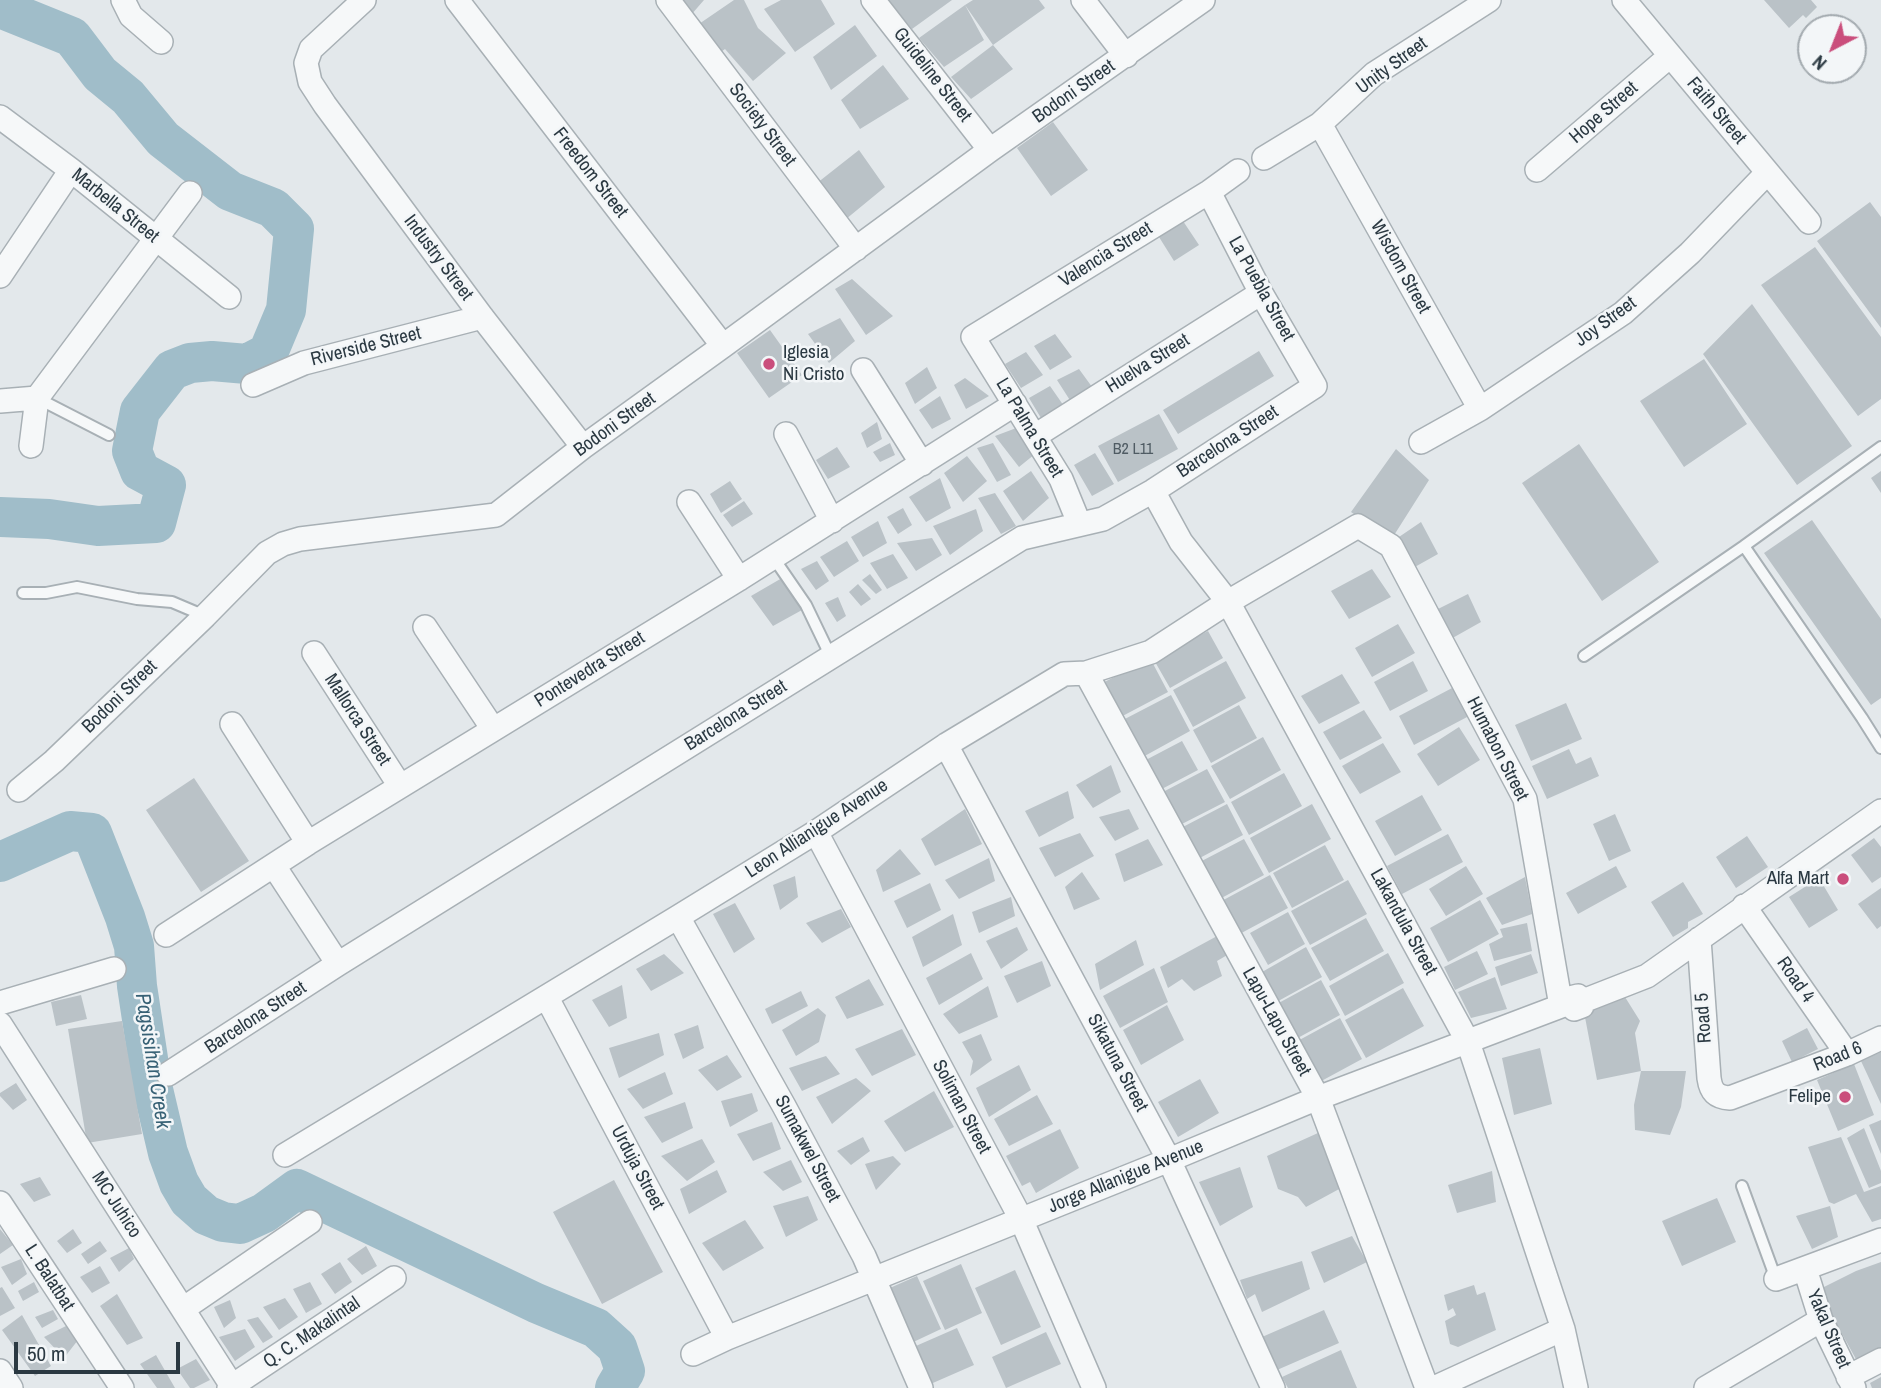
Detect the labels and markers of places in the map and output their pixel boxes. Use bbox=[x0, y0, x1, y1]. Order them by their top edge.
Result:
place label: Iglesia Ni Cristo bbox=[783, 342, 844, 386]
marker: Iglesia Ni Cristo bbox=[761, 356, 777, 372]
place label: Alfa Mart bbox=[1767, 868, 1829, 890]
marker: Alfa Mart bbox=[1835, 871, 1851, 887]
place label: Felipe bbox=[1788, 1086, 1831, 1108]
marker: Felipe bbox=[1837, 1089, 1853, 1105]

